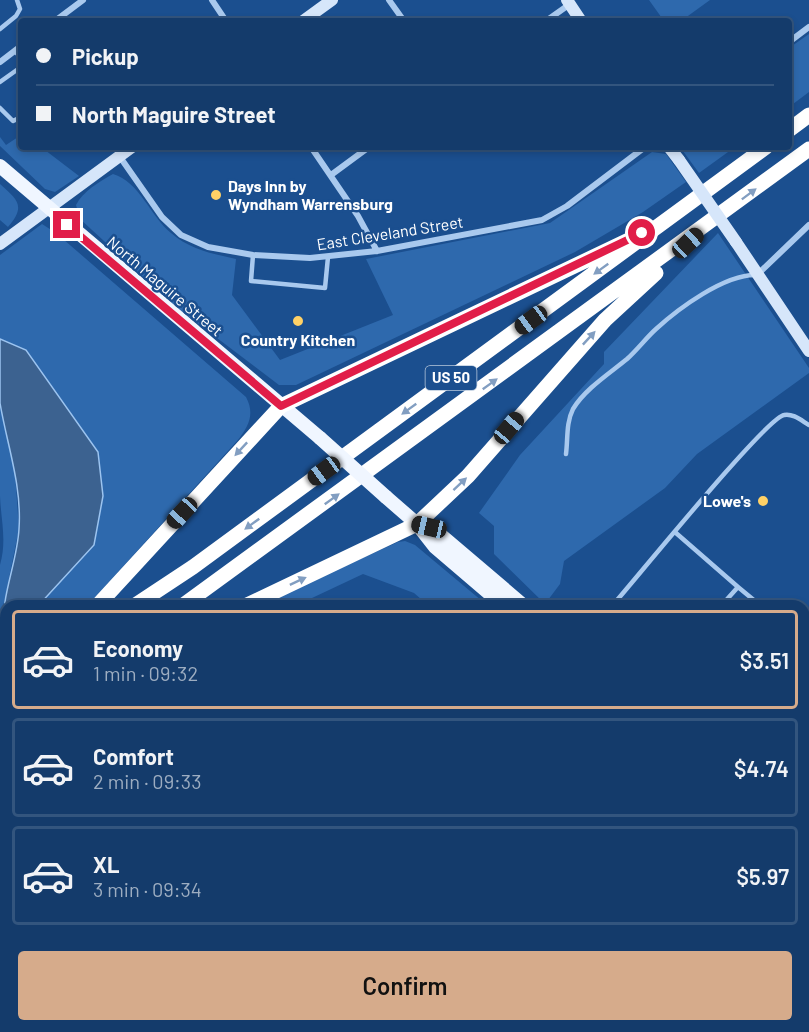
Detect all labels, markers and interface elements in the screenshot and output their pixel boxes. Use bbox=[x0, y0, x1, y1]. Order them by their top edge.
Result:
text: Pickup bbox=[72, 43, 139, 69]
text: North Maguire Street bbox=[72, 101, 276, 127]
place label: Days Inn by Wyndham Warrensburg bbox=[228, 176, 393, 213]
marker: Days Inn by Wyndham Warrensburg bbox=[209, 188, 223, 202]
one-way arrow bbox=[740, 188, 756, 200]
route end bbox=[53, 211, 80, 238]
street label: East Cleveland Street bbox=[315, 212, 465, 253]
route start bbox=[628, 219, 655, 246]
car bbox=[669, 224, 707, 262]
street label: North Maguire Street bbox=[104, 232, 227, 340]
one-way arrow bbox=[593, 263, 609, 275]
car bbox=[511, 302, 551, 338]
marker: Country Kitchen bbox=[291, 314, 305, 328]
place label: Country Kitchen bbox=[241, 330, 355, 349]
one-way arrow bbox=[582, 331, 595, 346]
road number: US 50 bbox=[426, 366, 476, 390]
one-way arrow bbox=[481, 378, 497, 390]
one-way arrow bbox=[402, 403, 418, 415]
car bbox=[491, 408, 527, 448]
one-way arrow bbox=[235, 442, 249, 456]
car bbox=[304, 453, 344, 489]
one-way arrow bbox=[452, 477, 467, 491]
place label: Lowe's bbox=[703, 491, 751, 510]
one-way arrow bbox=[324, 493, 340, 505]
car bbox=[163, 494, 201, 532]
marker: Lowe's bbox=[756, 494, 770, 508]
car bbox=[409, 514, 449, 540]
one-way arrow bbox=[244, 517, 259, 529]
one-way arrow bbox=[289, 576, 306, 585]
icon: car bbox=[21, 633, 75, 687]
text: Economy bbox=[93, 635, 183, 661]
text: $3.51 bbox=[740, 647, 789, 673]
text: 1 min · 09:32 bbox=[93, 661, 198, 685]
icon: car bbox=[21, 741, 75, 795]
text: Comfort bbox=[93, 743, 174, 769]
text: $4.74 bbox=[734, 755, 789, 781]
text: 2 min · 09:33 bbox=[93, 769, 201, 793]
icon: car bbox=[21, 849, 75, 903]
text: XL bbox=[93, 851, 119, 877]
text: $5.97 bbox=[737, 863, 789, 889]
text: 3 min · 09:34 bbox=[93, 877, 202, 901]
button: Confirm bbox=[18, 951, 792, 1020]

